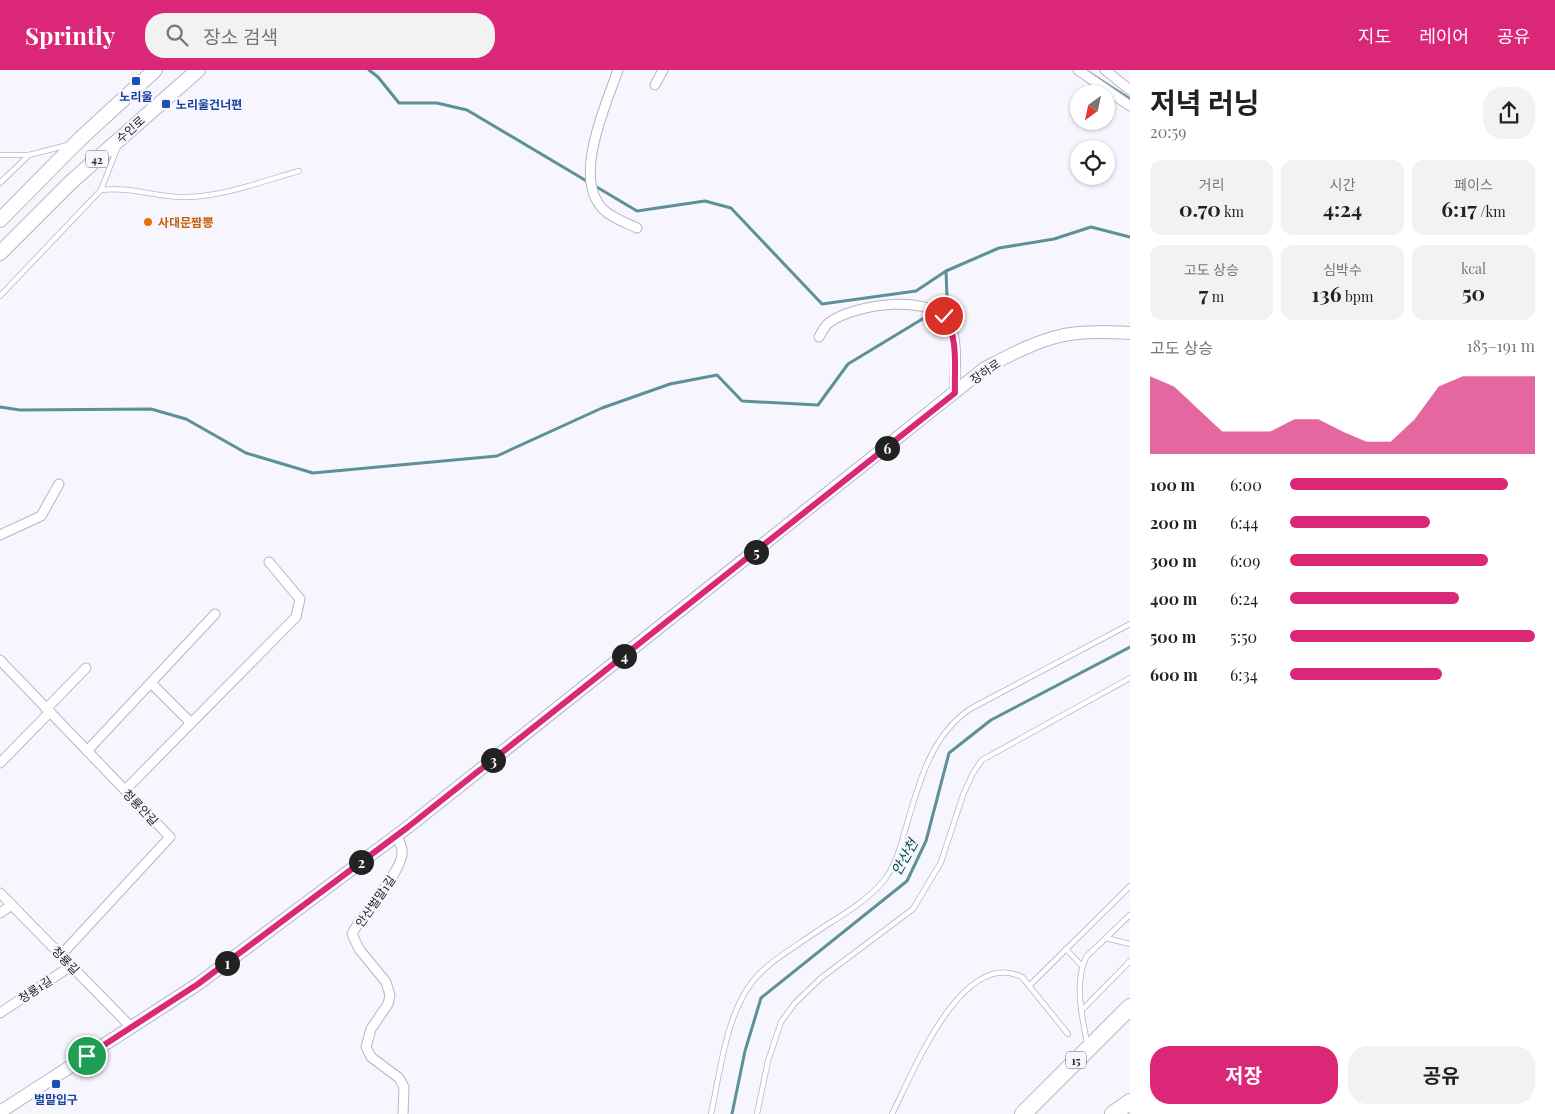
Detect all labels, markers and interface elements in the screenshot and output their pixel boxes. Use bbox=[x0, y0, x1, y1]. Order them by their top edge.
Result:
search box bbox=[145, 13, 495, 58]
text: Sprintly bbox=[25, 19, 115, 51]
icon: search bbox=[163, 21, 191, 49]
text: 장소 검색 bbox=[203, 23, 278, 49]
text: 지도 bbox=[1358, 24, 1391, 48]
text: 레이어 bbox=[1419, 24, 1469, 48]
text: 공유 bbox=[1497, 24, 1530, 48]
marker: 노리울 bbox=[130, 75, 142, 87]
text: 저녁 러닝 bbox=[1150, 83, 1260, 120]
north arrow bbox=[1070, 85, 1115, 130]
map controls bbox=[1070, 85, 1115, 185]
button: share bbox=[1483, 87, 1535, 139]
place label: 노리울 bbox=[119, 88, 153, 104]
place label: 노리울건너편 bbox=[176, 96, 242, 112]
marker: 노리울건너편 bbox=[160, 98, 172, 110]
street label: 수인로 bbox=[112, 112, 148, 146]
text: 20:59 bbox=[1150, 121, 1186, 142]
button: locate bbox=[1070, 140, 1115, 185]
road number: 42 bbox=[86, 150, 108, 168]
text: 거리 bbox=[1199, 175, 1224, 194]
text: 시간 bbox=[1330, 175, 1355, 194]
text: 페이스 bbox=[1454, 175, 1493, 194]
text: 0.70 bbox=[1179, 194, 1221, 222]
text: 4:24 bbox=[1323, 194, 1362, 222]
text: 6:17 bbox=[1441, 194, 1477, 222]
text: km bbox=[1221, 202, 1244, 221]
text: /km bbox=[1477, 202, 1506, 221]
place label: 사대문짬뽕 bbox=[158, 214, 213, 230]
marker: 사대문짬뽕 bbox=[142, 216, 154, 228]
text: kcal bbox=[1461, 259, 1486, 278]
text: 고도 상승 bbox=[1184, 260, 1239, 279]
text: 심박수 bbox=[1323, 260, 1362, 279]
text: 50 bbox=[1462, 278, 1485, 306]
text: 7 bbox=[1199, 279, 1208, 307]
text: 136 bbox=[1312, 279, 1342, 307]
text: m bbox=[1208, 287, 1224, 306]
text: bpm bbox=[1342, 287, 1373, 306]
pin bbox=[923, 295, 965, 337]
icon: check bbox=[930, 302, 958, 330]
text: 185–191 m bbox=[1467, 335, 1535, 356]
text: 고도 상승 bbox=[1150, 337, 1213, 358]
street label: 장하로 bbox=[967, 355, 1003, 387]
pin: 6 bbox=[874, 436, 900, 460]
text: 6 bbox=[884, 439, 891, 458]
text: 100 m bbox=[1150, 474, 1195, 495]
text: 6:00 bbox=[1230, 474, 1262, 495]
text: 200 m bbox=[1150, 512, 1197, 533]
text: 6:44 bbox=[1230, 512, 1258, 533]
pin: 5 bbox=[744, 540, 768, 564]
text: 5 bbox=[753, 543, 760, 562]
text: 300 m bbox=[1150, 550, 1197, 571]
text: 6:09 bbox=[1230, 550, 1260, 571]
text: 400 m bbox=[1150, 588, 1197, 609]
text: 6:24 bbox=[1230, 588, 1258, 609]
text: 500 m bbox=[1150, 626, 1196, 647]
text: 5:50 bbox=[1230, 626, 1257, 647]
pin: 4 bbox=[612, 644, 636, 668]
text: 4 bbox=[621, 647, 628, 666]
text: 600 m bbox=[1150, 664, 1198, 685]
text: 6:34 bbox=[1230, 664, 1258, 685]
pin: 3 bbox=[480, 748, 506, 772]
text: 3 bbox=[490, 751, 497, 770]
street label: 청룡안길 bbox=[120, 786, 162, 828]
water label: 안산천 bbox=[886, 835, 922, 879]
pin: 2 bbox=[348, 850, 374, 874]
text: 2 bbox=[358, 853, 365, 872]
street label: 안산벌말1길 bbox=[351, 872, 399, 930]
street label: 청룡길 bbox=[49, 943, 83, 977]
pin: 1 bbox=[214, 950, 240, 976]
text: 1 bbox=[225, 954, 230, 973]
street label: 청룡1길 bbox=[15, 972, 55, 1006]
pin bbox=[66, 1035, 108, 1077]
icon: arrive bbox=[73, 1042, 101, 1070]
button: 저장 bbox=[1150, 1046, 1338, 1104]
button: 공유 bbox=[1348, 1046, 1535, 1104]
road number: 15 bbox=[1066, 1052, 1086, 1068]
marker: 벌말입구 bbox=[50, 1078, 62, 1090]
place label: 벌말입구 bbox=[34, 1091, 78, 1107]

